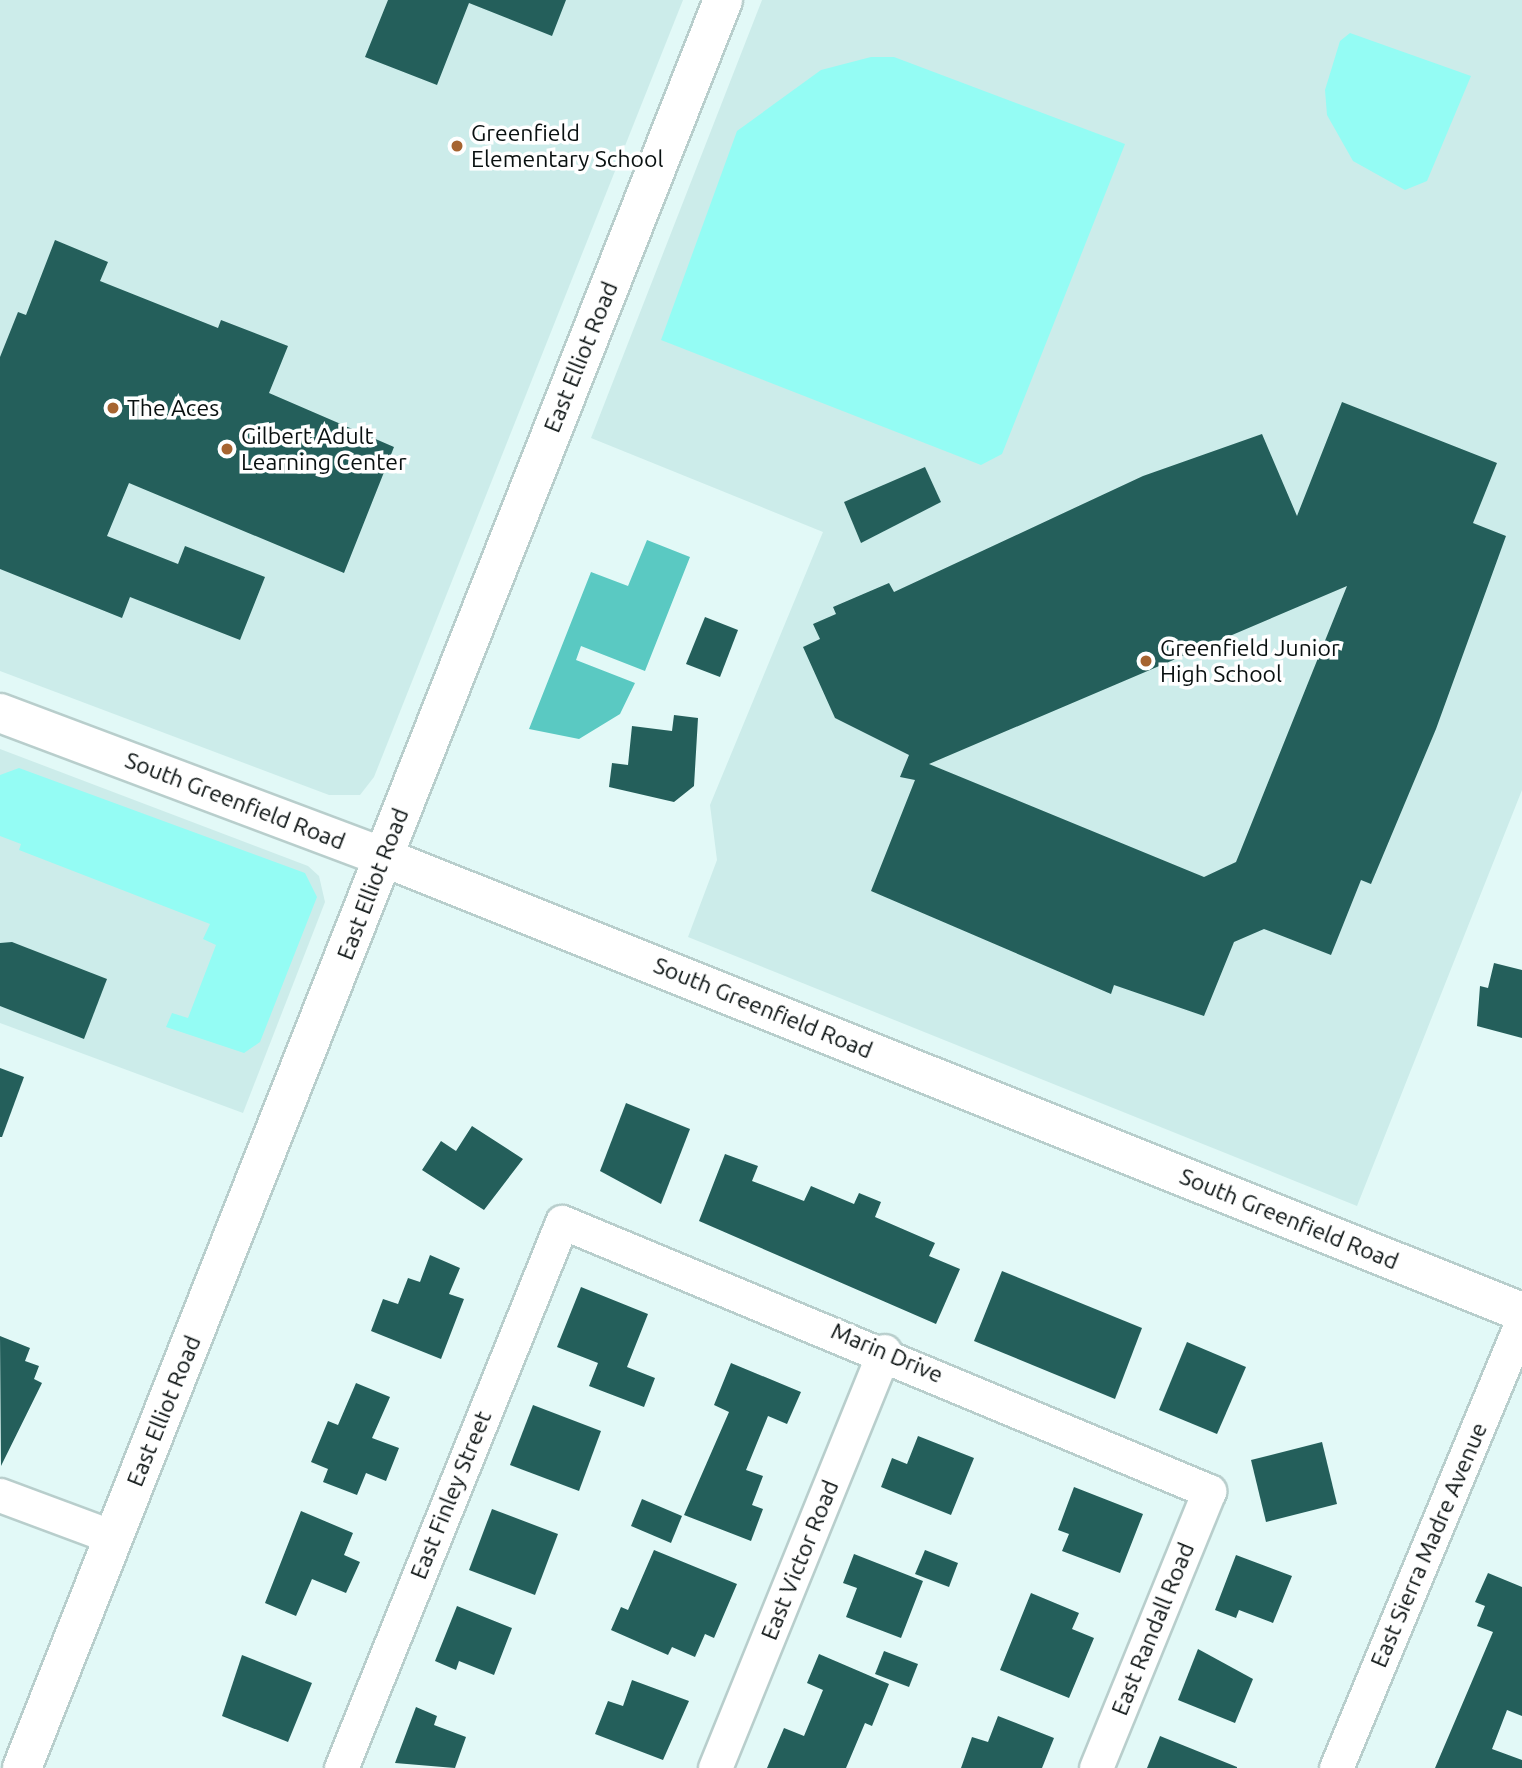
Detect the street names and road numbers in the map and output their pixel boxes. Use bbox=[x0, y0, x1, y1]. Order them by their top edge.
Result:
street label: East Elliot Road bbox=[538, 278, 624, 436]
street label: South Greenfield Road bbox=[121, 746, 349, 856]
street label: East Elliot Road bbox=[331, 804, 415, 964]
street label: South Greenfield Road bbox=[650, 951, 876, 1065]
street label: South Greenfield Road bbox=[1176, 1162, 1402, 1276]
street label: Marin Drive bbox=[827, 1317, 947, 1389]
street label: East Elliot Road bbox=[121, 1332, 207, 1490]
street label: East Finley Street bbox=[405, 1407, 497, 1583]
street label: East Sierra Madre Avenue bbox=[1365, 1418, 1493, 1672]
street label: East Victor Road bbox=[755, 1476, 845, 1644]
street label: East Randall Road bbox=[1106, 1539, 1200, 1719]

